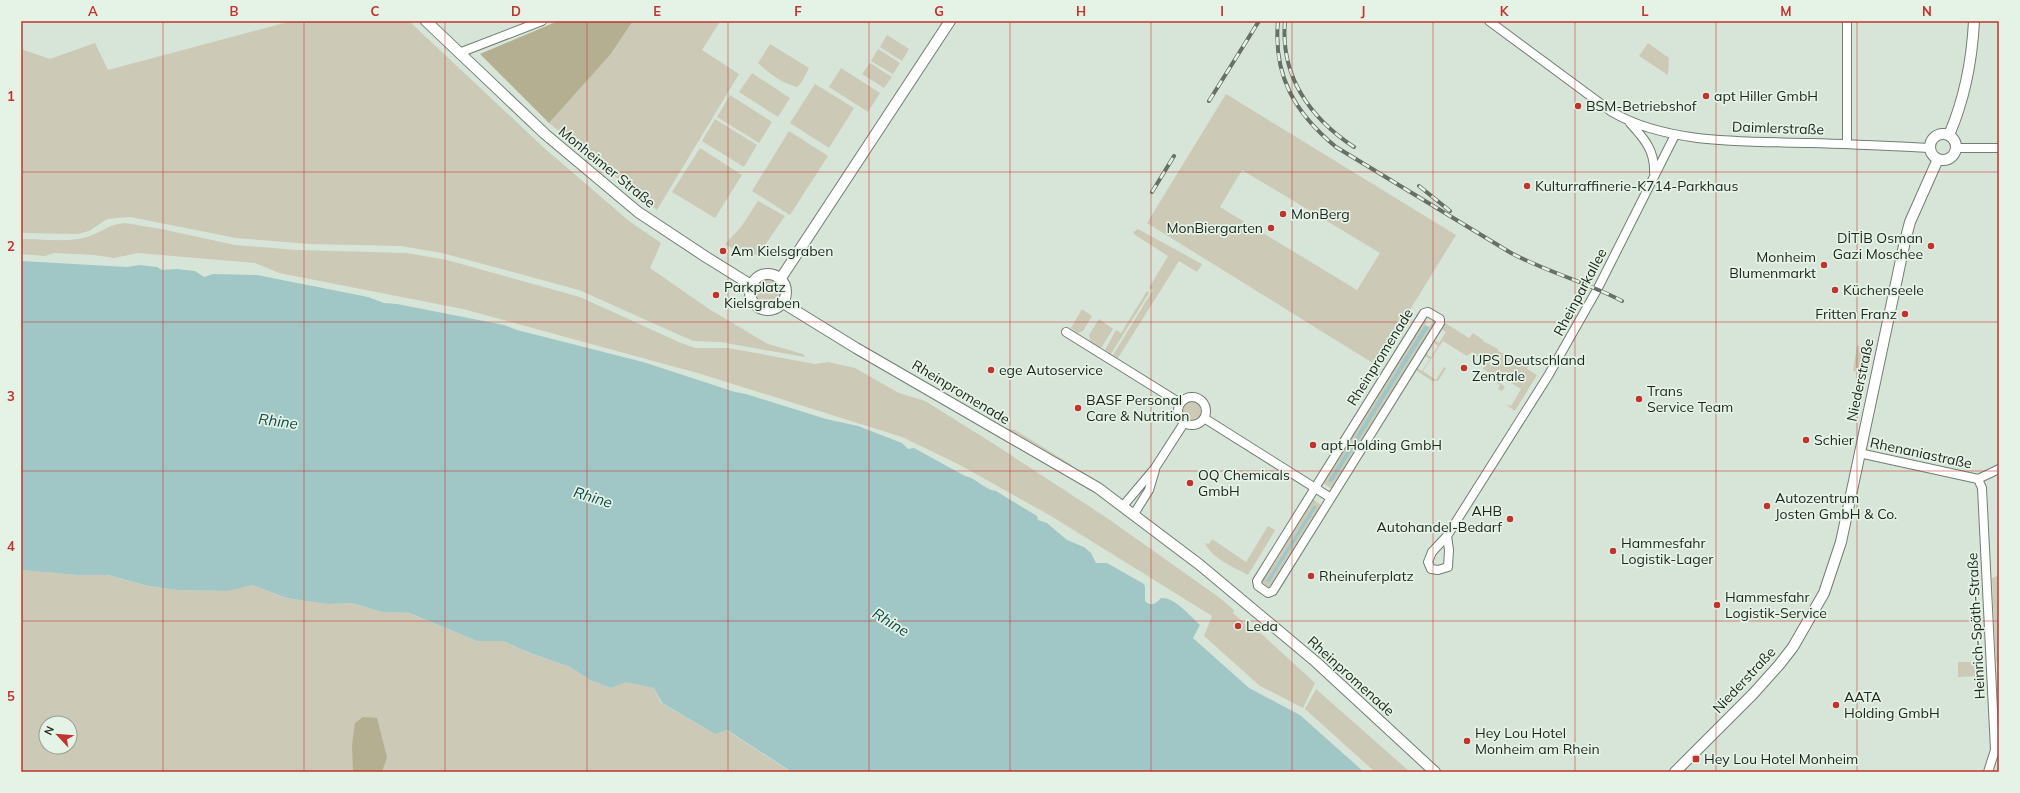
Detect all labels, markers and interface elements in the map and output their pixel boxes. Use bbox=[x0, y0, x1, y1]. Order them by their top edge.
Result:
text: A bbox=[88, 3, 98, 19]
text: B bbox=[230, 3, 239, 19]
text: C bbox=[371, 3, 380, 19]
text: D bbox=[511, 3, 521, 19]
text: E bbox=[653, 3, 661, 19]
text: F bbox=[794, 3, 802, 19]
text: G bbox=[934, 3, 944, 19]
text: H bbox=[1076, 3, 1086, 19]
text: I bbox=[1220, 3, 1224, 19]
text: J bbox=[1361, 3, 1365, 19]
text: K bbox=[1500, 3, 1510, 19]
text: L bbox=[1641, 3, 1649, 19]
text: M bbox=[1780, 3, 1792, 19]
text: N bbox=[1922, 3, 1932, 19]
place label: apt Hiller GmbH bbox=[1714, 87, 1818, 105]
text: 1 bbox=[7, 88, 15, 104]
marker: apt Hiller GmbH bbox=[1701, 91, 1711, 101]
place label: BSM-Betriebshof bbox=[1586, 97, 1697, 115]
marker: BSM-Betriebshof bbox=[1573, 101, 1583, 111]
street label: Daimlerstraße bbox=[1732, 117, 1824, 139]
street label: Monheimer Straße bbox=[555, 122, 659, 212]
place label: Kulturraffinerie-K714-Parkhaus bbox=[1535, 177, 1738, 195]
marker: Kulturraffinerie-K714-Parkhaus bbox=[1522, 181, 1532, 191]
place label: MonBerg bbox=[1291, 205, 1350, 223]
marker: MonBerg bbox=[1278, 209, 1288, 219]
place label: MonBiergarten bbox=[1166, 219, 1263, 237]
marker: MonBiergarten bbox=[1266, 223, 1276, 233]
place label: DİTİB Osman Gazi Moschee bbox=[1833, 229, 1923, 263]
text: 2 bbox=[7, 238, 15, 254]
marker: DİTİB Osman Gazi Moschee bbox=[1926, 241, 1936, 251]
place label: Am Kielsgraben bbox=[731, 242, 833, 260]
street label: Rheinparkallee bbox=[1549, 245, 1611, 339]
marker: Am Kielsgraben bbox=[718, 246, 728, 256]
place label: Monheim Blumenmarkt bbox=[1729, 248, 1816, 282]
marker: Monheim Blumenmarkt bbox=[1819, 260, 1829, 270]
place label: Parkplatz Kielsgraben bbox=[724, 278, 800, 312]
place label: Küchenseele bbox=[1843, 281, 1924, 299]
marker: Küchenseele bbox=[1830, 285, 1840, 295]
marker: Parkplatz Kielsgraben bbox=[711, 290, 721, 300]
street label: Rheinpromenade bbox=[1343, 305, 1417, 409]
place label: Fritten Franz bbox=[1815, 305, 1897, 323]
marker: Fritten Franz bbox=[1900, 309, 1910, 319]
street label: Niederstraße bbox=[1842, 337, 1878, 423]
place label: UPS Deutschland Zentrale bbox=[1472, 351, 1585, 385]
street label: Rheinpromenade bbox=[909, 356, 1013, 428]
place label: ege Autoservice bbox=[999, 361, 1103, 379]
marker: UPS Deutschland Zentrale bbox=[1459, 363, 1469, 373]
marker: ege Autoservice bbox=[986, 365, 996, 375]
place label: Trans Service Team bbox=[1647, 382, 1733, 416]
text: 3 bbox=[7, 388, 15, 404]
place label: BASF Personal Care & Nutrition bbox=[1086, 391, 1189, 425]
marker: Trans Service Team bbox=[1634, 394, 1644, 404]
marker: BASF Personal Care & Nutrition bbox=[1073, 403, 1083, 413]
water label: Rhine bbox=[257, 409, 299, 433]
place label: Schier bbox=[1814, 431, 1855, 449]
street label: Rhenaniastraße bbox=[1868, 433, 1974, 473]
marker: Schier bbox=[1801, 435, 1811, 445]
place label: apt Holding GmbH bbox=[1321, 436, 1442, 454]
marker: apt Holding GmbH bbox=[1308, 440, 1318, 450]
place label: OQ Chemicals GmbH bbox=[1198, 466, 1290, 500]
marker: OQ Chemicals GmbH bbox=[1185, 478, 1195, 488]
water label: Rhine bbox=[571, 482, 615, 512]
place label: Autozentrum Josten GmbH & Co. bbox=[1775, 489, 1897, 523]
marker: Autozentrum Josten GmbH & Co. bbox=[1762, 501, 1772, 511]
place label: AHB Autohandel-Bedarf bbox=[1377, 502, 1502, 536]
marker: AHB Autohandel-Bedarf bbox=[1505, 514, 1515, 524]
place label: Hammesfahr Logistik-Lager bbox=[1621, 534, 1714, 568]
text: 4 bbox=[7, 538, 15, 554]
marker: Hammesfahr Logistik-Lager bbox=[1608, 546, 1618, 556]
street label: Heinrich-Späth-Straße bbox=[1963, 552, 1989, 700]
place label: Rheinuferplatz bbox=[1319, 567, 1414, 585]
marker: Rheinuferplatz bbox=[1306, 571, 1316, 581]
place label: Hammesfahr Logistik-Service bbox=[1725, 588, 1827, 622]
marker: Hammesfahr Logistik-Service bbox=[1712, 600, 1722, 610]
water label: Rhine bbox=[869, 603, 913, 641]
place label: Leda bbox=[1246, 617, 1278, 635]
marker: Leda bbox=[1233, 621, 1243, 631]
street label: Rheinpromenade bbox=[1304, 632, 1398, 720]
street label: Niederstraße bbox=[1709, 643, 1779, 717]
text: 5 bbox=[7, 688, 15, 704]
place label: AATA Holding GmbH bbox=[1844, 688, 1940, 722]
marker: AATA Holding GmbH bbox=[1831, 700, 1841, 710]
north arrow bbox=[38, 715, 78, 755]
text: N bbox=[41, 724, 57, 737]
place label: Hey Lou Hotel Monheim am Rhein bbox=[1475, 724, 1600, 758]
marker: Hey Lou Hotel Monheim am Rhein bbox=[1462, 736, 1472, 746]
place label: Hey Lou Hotel Monheim bbox=[1704, 750, 1858, 768]
marker: Hey Lou Hotel Monheim bbox=[1691, 754, 1701, 764]

